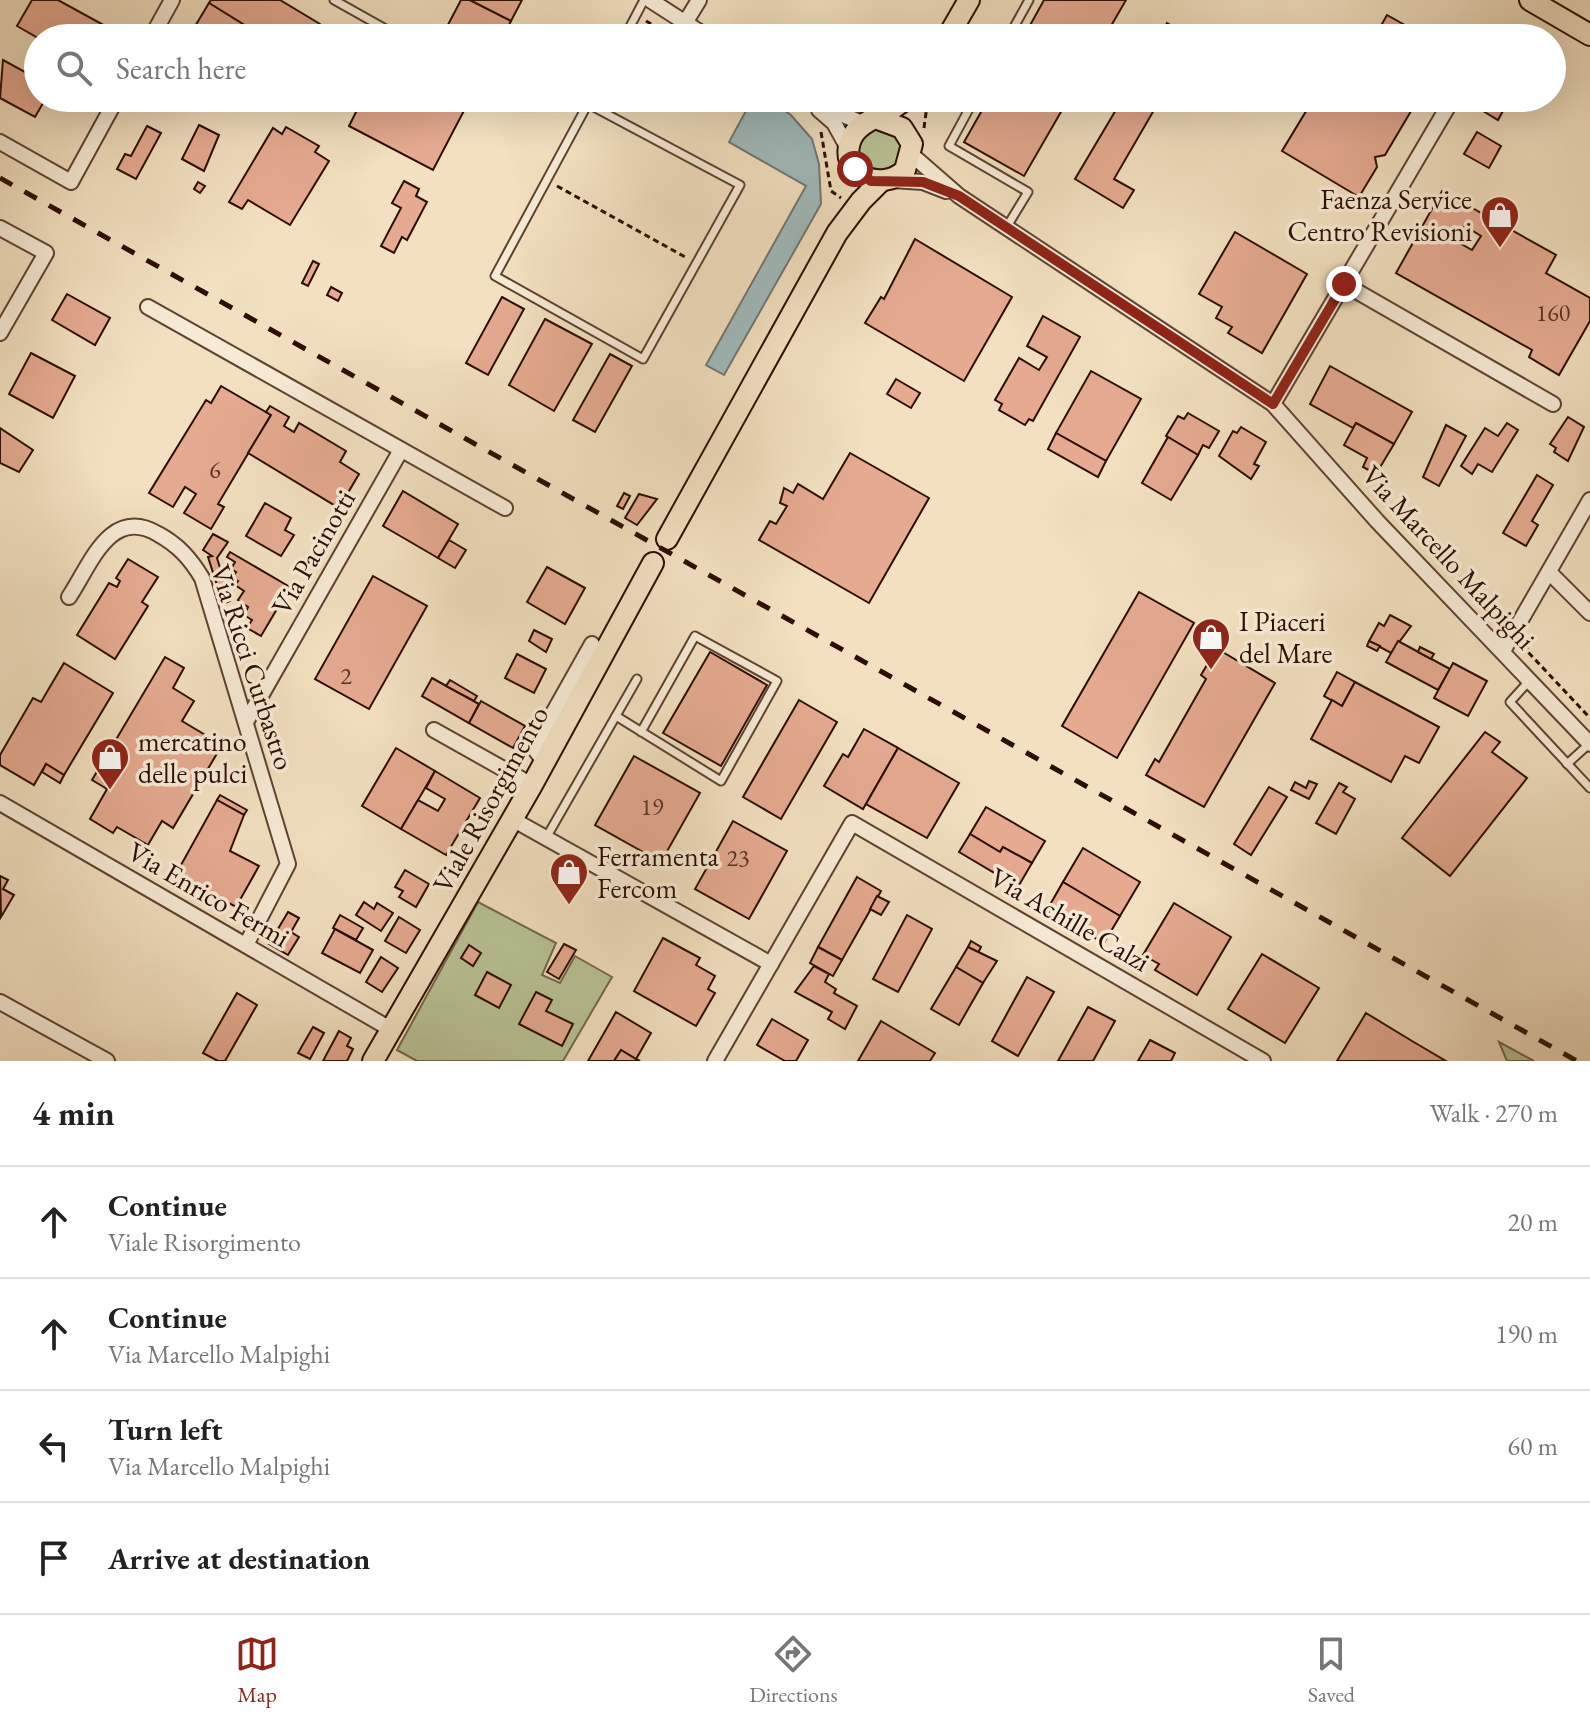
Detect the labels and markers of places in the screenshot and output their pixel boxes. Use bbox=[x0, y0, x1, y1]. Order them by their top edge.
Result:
place label: Faenza Service Centro Revisioni bbox=[1287, 181, 1472, 249]
shop icon: Faenza Service Centro Revisioni bbox=[1479, 194, 1521, 249]
place label: I Piaceri del Mare bbox=[1239, 603, 1333, 671]
shop icon: I Piaceri del Mare bbox=[1190, 616, 1232, 671]
place label: mercatino delle pulci bbox=[138, 723, 247, 791]
shop icon: mercatino delle pulci bbox=[89, 736, 131, 791]
place label: Ferramenta Fercom bbox=[597, 838, 720, 906]
shop icon: Ferramenta Fercom bbox=[548, 851, 590, 906]

